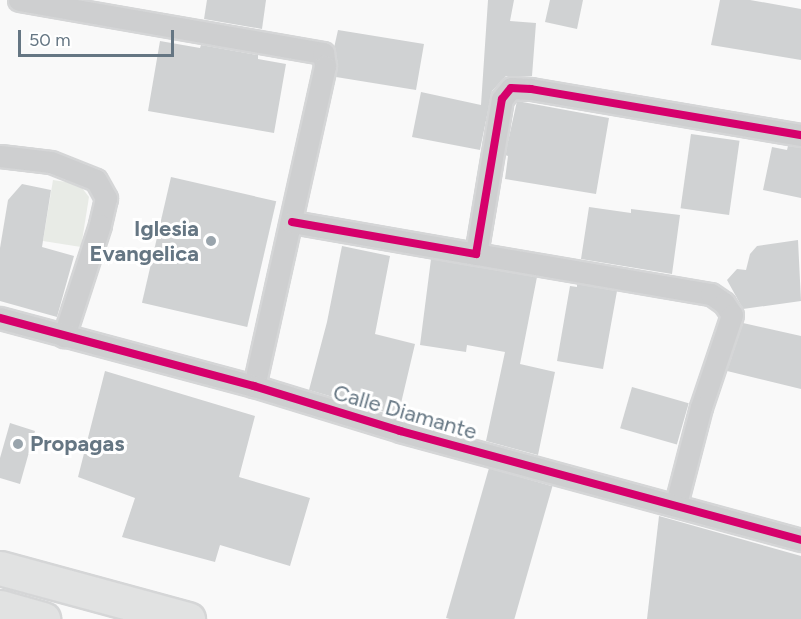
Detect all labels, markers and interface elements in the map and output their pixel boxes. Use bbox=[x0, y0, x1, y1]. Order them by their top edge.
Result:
scale bar bbox=[21, 18, 177, 56]
text: 50 m bbox=[29, 29, 71, 51]
place label: Iglesia Evangelica bbox=[90, 215, 199, 266]
marker: Iglesia Evangelica bbox=[204, 234, 218, 248]
street label: Calle Diamante bbox=[330, 379, 480, 445]
place label: Propagas bbox=[30, 431, 124, 457]
marker: Propagas bbox=[11, 437, 25, 451]

